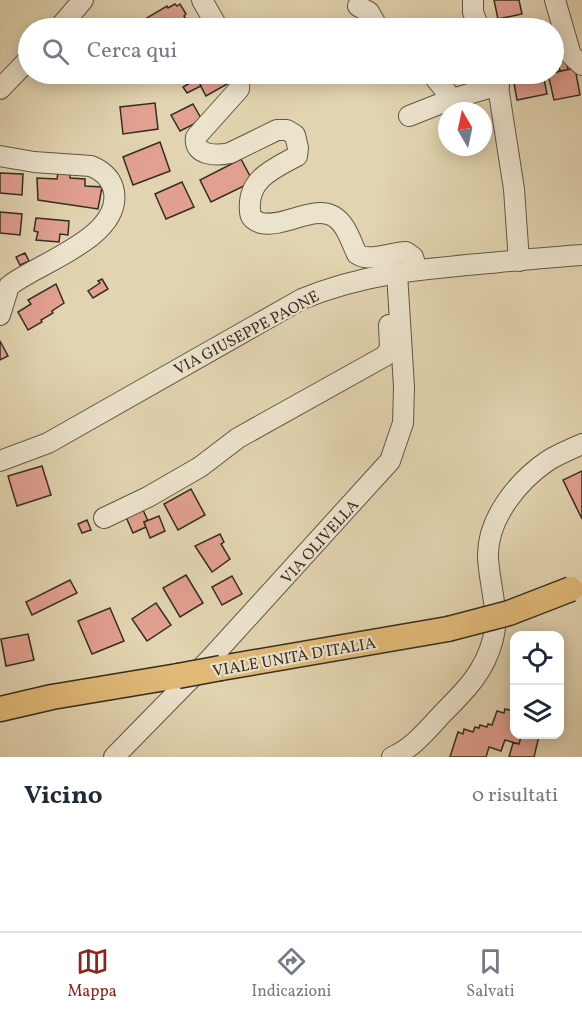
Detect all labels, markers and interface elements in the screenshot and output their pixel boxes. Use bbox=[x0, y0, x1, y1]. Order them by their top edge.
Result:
search box bbox=[18, 18, 564, 84]
icon: search bbox=[39, 35, 72, 68]
text: Cerca qui bbox=[87, 36, 177, 67]
north arrow bbox=[438, 102, 492, 156]
street label: VIA GIUSEPPE PAONE bbox=[170, 286, 324, 381]
street label: VIA OLIVELLA bbox=[276, 495, 365, 590]
map controls bbox=[510, 631, 564, 739]
button: locate bbox=[510, 631, 564, 685]
street label: VIALE UNITÀ D'ITALIA bbox=[211, 633, 378, 683]
button: layers bbox=[510, 685, 564, 739]
text: Vicino bbox=[24, 778, 103, 814]
text: 0 risultati bbox=[472, 782, 558, 810]
tab: Mappa bbox=[67, 945, 117, 1003]
tab: Indicazioni bbox=[252, 945, 331, 1003]
tab: Salvati bbox=[466, 945, 515, 1003]

